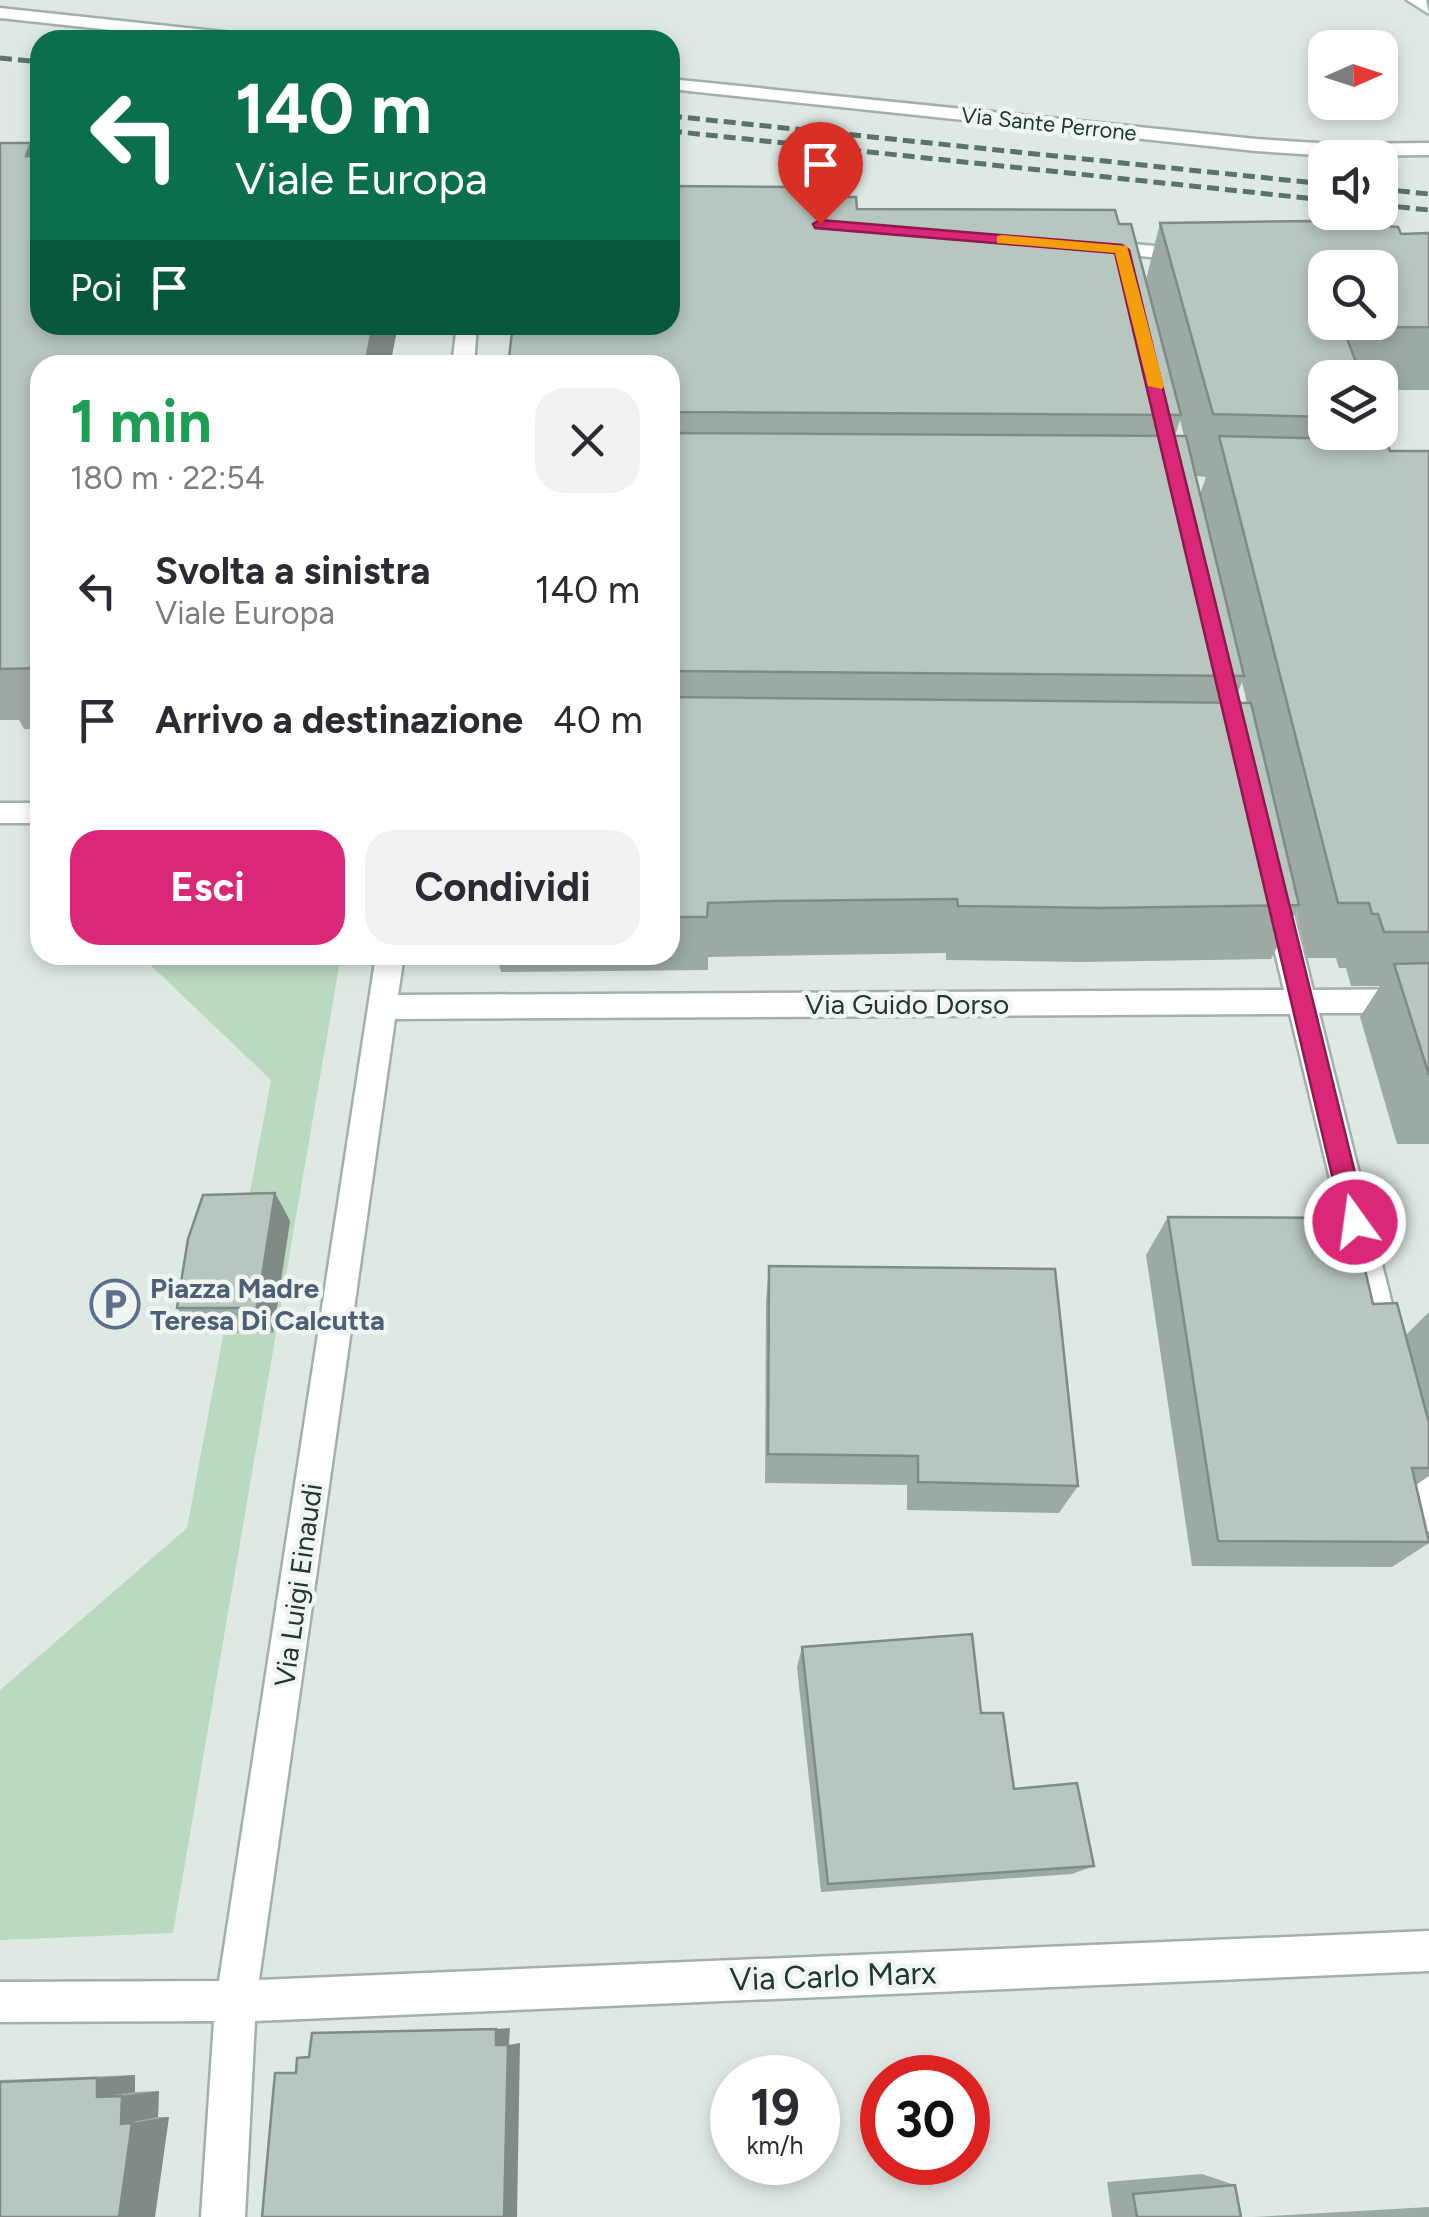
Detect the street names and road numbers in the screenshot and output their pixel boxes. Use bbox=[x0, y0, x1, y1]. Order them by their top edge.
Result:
street label: Via Sante Perrone bbox=[960, 101, 1138, 147]
street label: Via Guido Dorso bbox=[805, 987, 1009, 1021]
street label: Via Luigi Einaudi bbox=[267, 1481, 329, 1689]
street label: Via Carlo Marx bbox=[729, 1953, 937, 1999]

